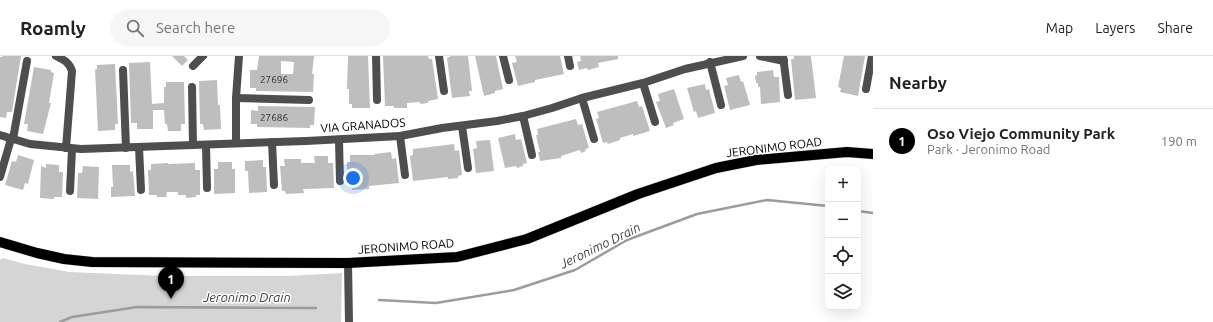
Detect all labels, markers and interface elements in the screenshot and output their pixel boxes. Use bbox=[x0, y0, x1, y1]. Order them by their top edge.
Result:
search box bbox=[110, 10, 390, 46]
text: Roamly bbox=[20, 17, 86, 39]
icon: search bbox=[124, 17, 146, 39]
text: Search here bbox=[156, 19, 235, 36]
text: Map bbox=[1046, 20, 1073, 36]
text: Layers bbox=[1095, 20, 1135, 36]
text: Share bbox=[1157, 20, 1193, 36]
text: Nearby bbox=[889, 73, 947, 92]
house number: 27696 bbox=[260, 74, 288, 85]
house number: 27686 bbox=[260, 112, 288, 123]
street label: VIA GRANADOS bbox=[320, 116, 406, 134]
text: Oso Viejo Community Park bbox=[927, 125, 1115, 142]
text: 1 bbox=[898, 134, 906, 148]
text: 190 m bbox=[1161, 134, 1197, 148]
street label: JERONIMO ROAD bbox=[725, 135, 823, 159]
text: Park · Jeronimo Road bbox=[927, 142, 1050, 156]
map controls bbox=[825, 166, 861, 310]
button: + bbox=[825, 166, 861, 202]
your location bbox=[343, 168, 363, 188]
button: − bbox=[825, 202, 861, 238]
water label: Jeronimo Drain bbox=[557, 220, 642, 271]
street label: JERONIMO ROAD bbox=[357, 236, 455, 256]
button: locate bbox=[825, 238, 861, 274]
pin: 1 bbox=[158, 266, 184, 299]
button: layers bbox=[825, 274, 861, 310]
water label: Jeronimo Drain bbox=[202, 290, 291, 304]

